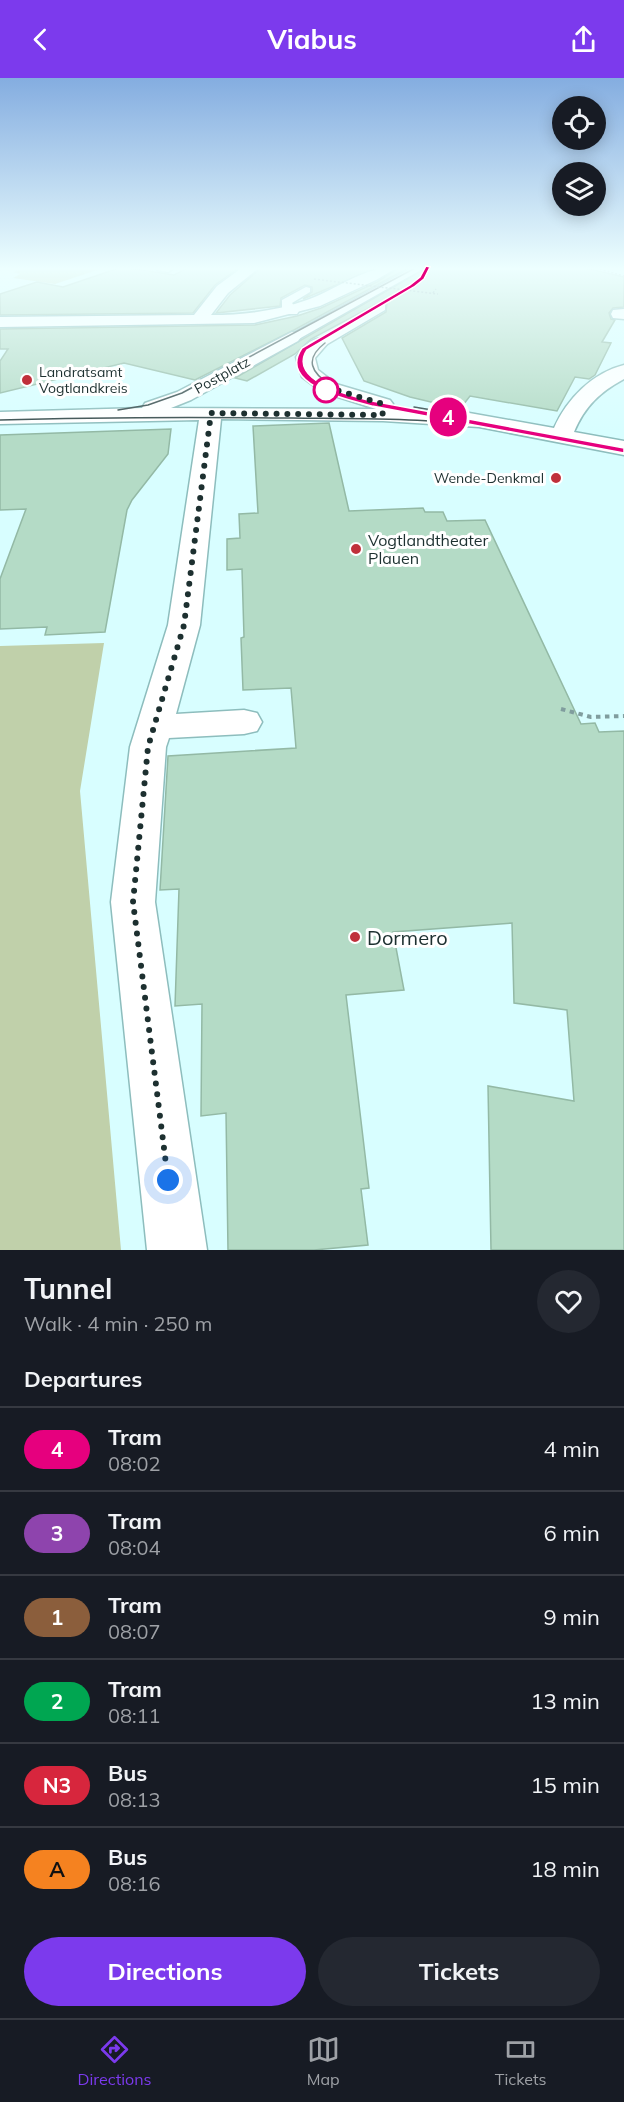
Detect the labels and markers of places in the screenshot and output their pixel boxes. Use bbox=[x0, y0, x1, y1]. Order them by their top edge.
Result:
place label: Landratsamt Vogtlandkreis bbox=[39, 363, 128, 397]
marker: Landratsamt Vogtlandkreis bbox=[20, 373, 34, 387]
unlabelled marker bbox=[313, 377, 339, 403]
place label: Wende-Denkmal bbox=[434, 469, 544, 487]
marker: Wende-Denkmal bbox=[549, 471, 563, 485]
place label: Vogtlandtheater Plauen bbox=[368, 530, 489, 568]
marker: Vogtlandtheater Plauen bbox=[349, 542, 363, 556]
place label: Dormero bbox=[367, 925, 448, 950]
marker: Dormero bbox=[348, 930, 362, 944]

